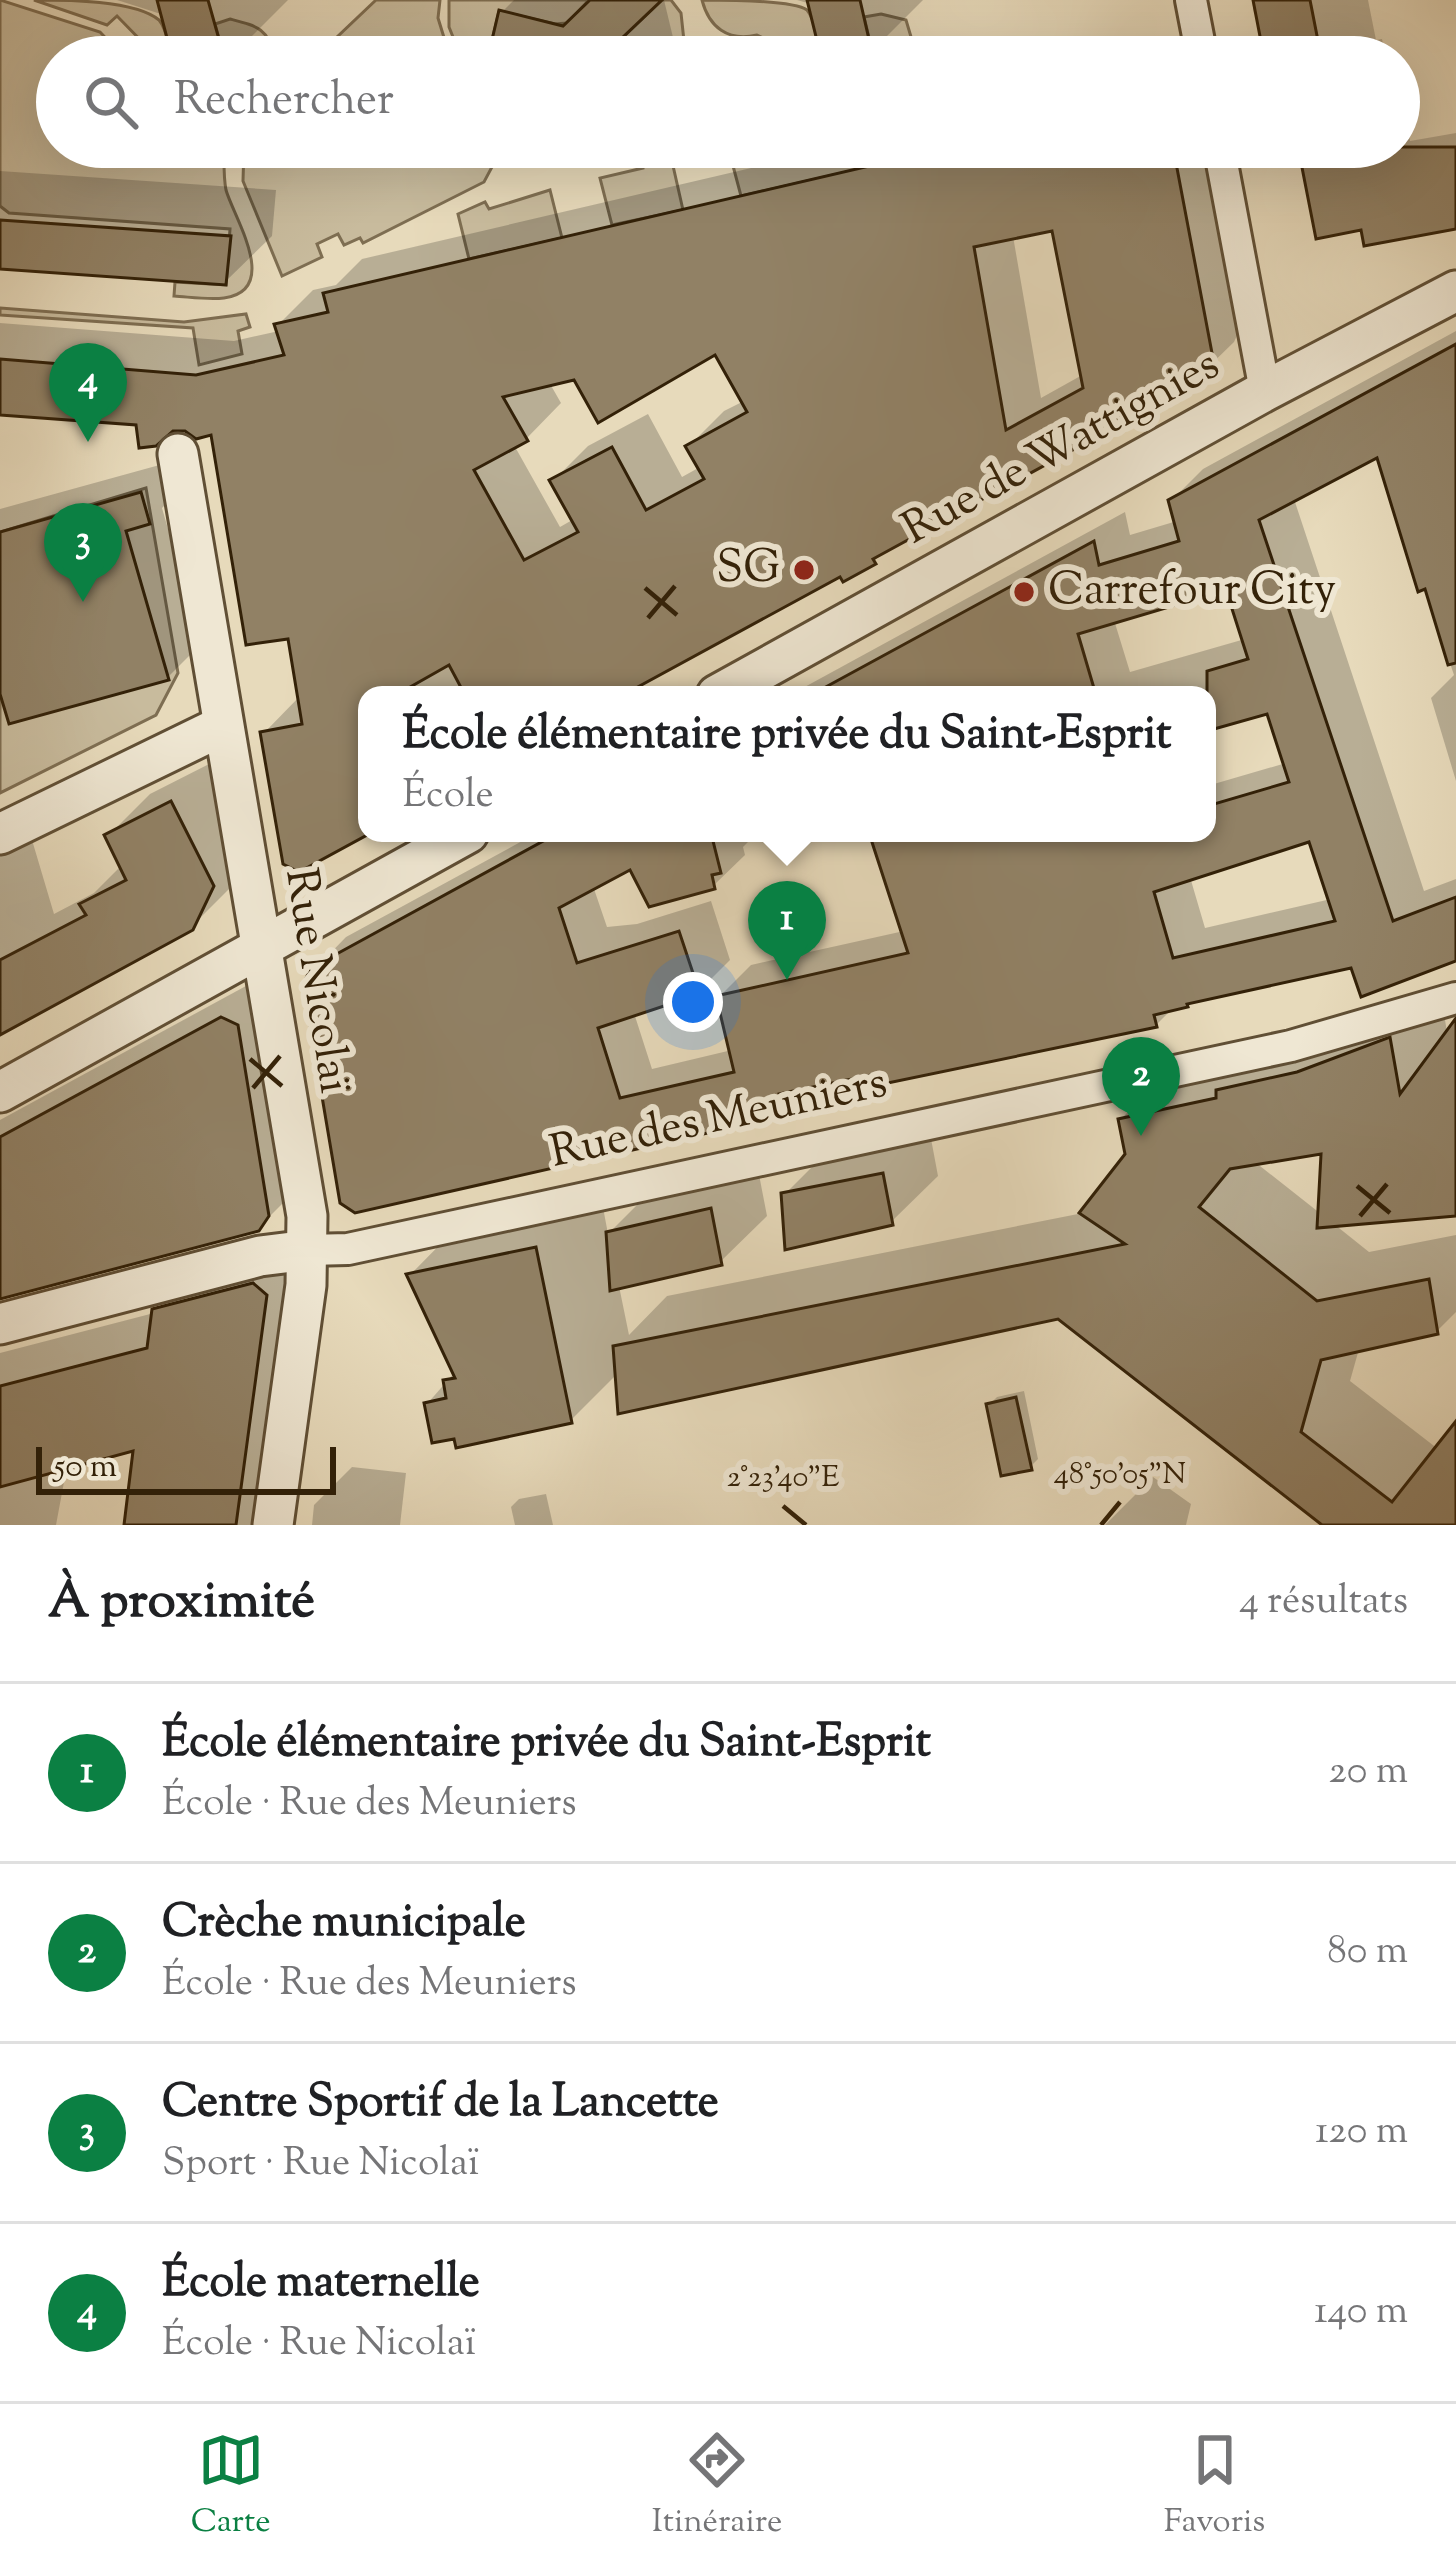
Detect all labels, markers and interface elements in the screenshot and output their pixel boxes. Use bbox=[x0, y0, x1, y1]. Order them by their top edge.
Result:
search box bbox=[36, 36, 1420, 168]
icon: search bbox=[78, 69, 144, 135]
text: Rechercher bbox=[174, 70, 394, 135]
street label: Rue de Wattignies bbox=[892, 335, 1232, 563]
pin: 4 bbox=[49, 343, 127, 442]
pin: 3 bbox=[44, 503, 122, 602]
place label: SG bbox=[716, 538, 780, 603]
marker: SG bbox=[791, 557, 817, 583]
place label: Carrefour City bbox=[1048, 560, 1336, 625]
marker: Carrefour City bbox=[1011, 579, 1037, 605]
popup bbox=[358, 686, 1216, 842]
text: École élémentaire privée du Saint-Esprit bbox=[403, 704, 1171, 769]
text: École bbox=[403, 769, 494, 825]
street label: Rue Nicolaï bbox=[265, 864, 365, 1098]
pin: 1 bbox=[748, 881, 826, 980]
your location bbox=[663, 972, 723, 1032]
pin: 2 bbox=[1102, 1037, 1180, 1136]
street label: Rue des Meuniers bbox=[545, 1053, 893, 1187]
scale bar bbox=[36, 1441, 336, 1494]
text: 50 m bbox=[54, 1444, 117, 1492]
text: 48°50'05"N bbox=[1054, 1454, 1186, 1497]
text: 2°23'40"E bbox=[727, 1457, 839, 1500]
text: À proximité bbox=[48, 1567, 315, 1640]
text: 4 résultats bbox=[1239, 1575, 1408, 1631]
text: École élémentaire privée du Saint-Esprit bbox=[162, 1712, 931, 1777]
text: 1 bbox=[80, 1745, 94, 1801]
text: 20 m bbox=[1329, 1745, 1408, 1801]
text: École · Rue des Meuniers bbox=[162, 1777, 577, 1833]
text: Crèche municipale bbox=[162, 1892, 526, 1957]
text: 2 bbox=[78, 1925, 96, 1981]
text: 80 m bbox=[1327, 1925, 1408, 1981]
text: École · Rue des Meuniers bbox=[162, 1957, 577, 2013]
text: Centre Sportif de la Lancette bbox=[162, 2072, 719, 2137]
text: 3 bbox=[79, 2105, 95, 2161]
text: 120 m bbox=[1315, 2105, 1408, 2161]
text: Sport · Rue Nicolaï bbox=[162, 2137, 479, 2193]
text: École maternelle bbox=[162, 2252, 480, 2317]
text: 4 bbox=[77, 2285, 97, 2341]
text: 140 m bbox=[1314, 2285, 1408, 2341]
text: École · Rue Nicolaï bbox=[162, 2317, 476, 2373]
tab: Carte bbox=[191, 2427, 271, 2547]
tab: Itinéraire bbox=[652, 2427, 782, 2547]
tab: Favoris bbox=[1164, 2427, 1265, 2547]

